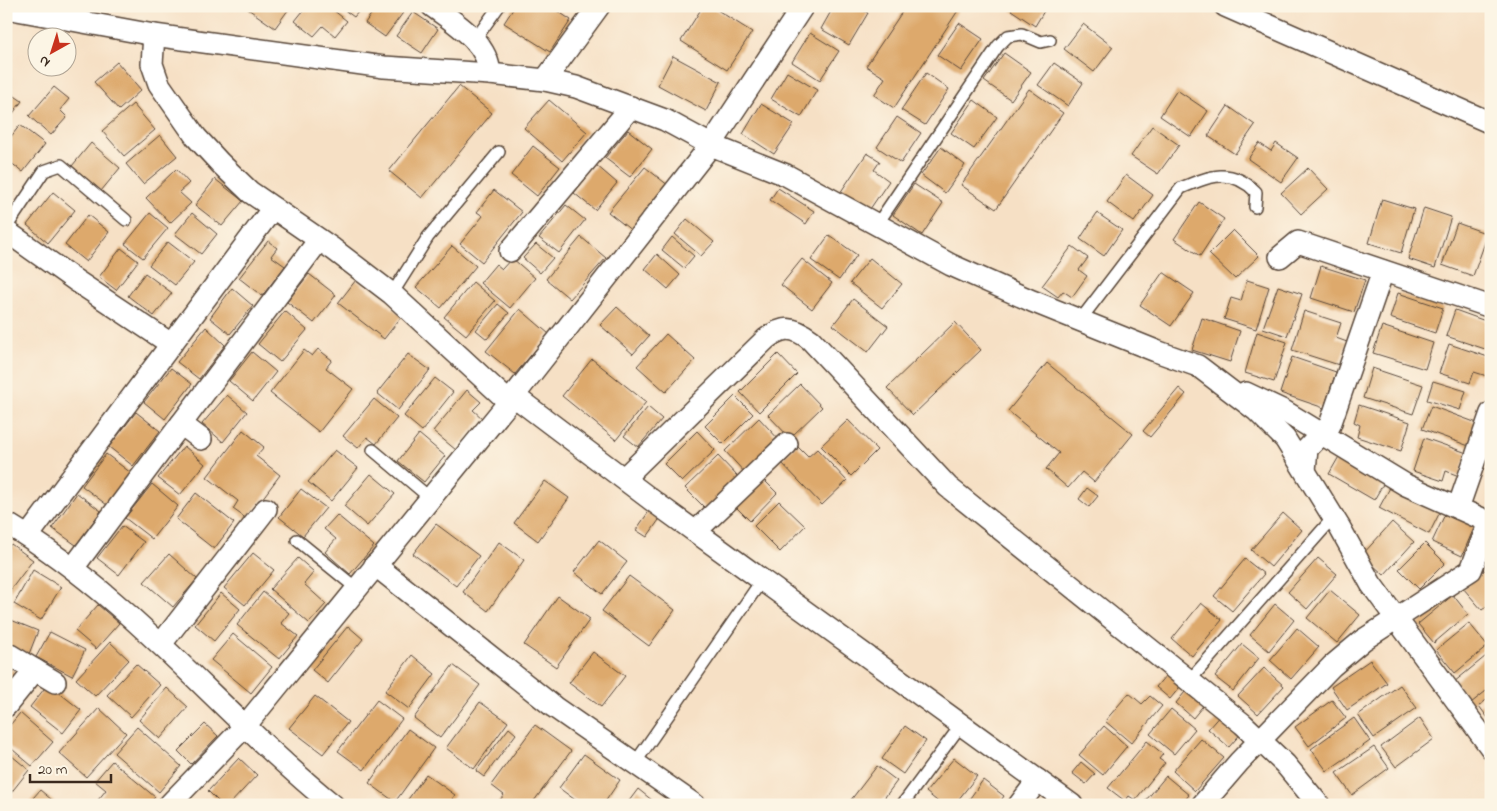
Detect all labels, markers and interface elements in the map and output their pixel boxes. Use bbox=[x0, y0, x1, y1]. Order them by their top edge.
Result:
north arrow bbox=[28, 28, 78, 78]
text: N bbox=[34, 50, 55, 72]
scale bar bbox=[30, 751, 111, 783]
text: 20 m bbox=[38, 759, 68, 781]

